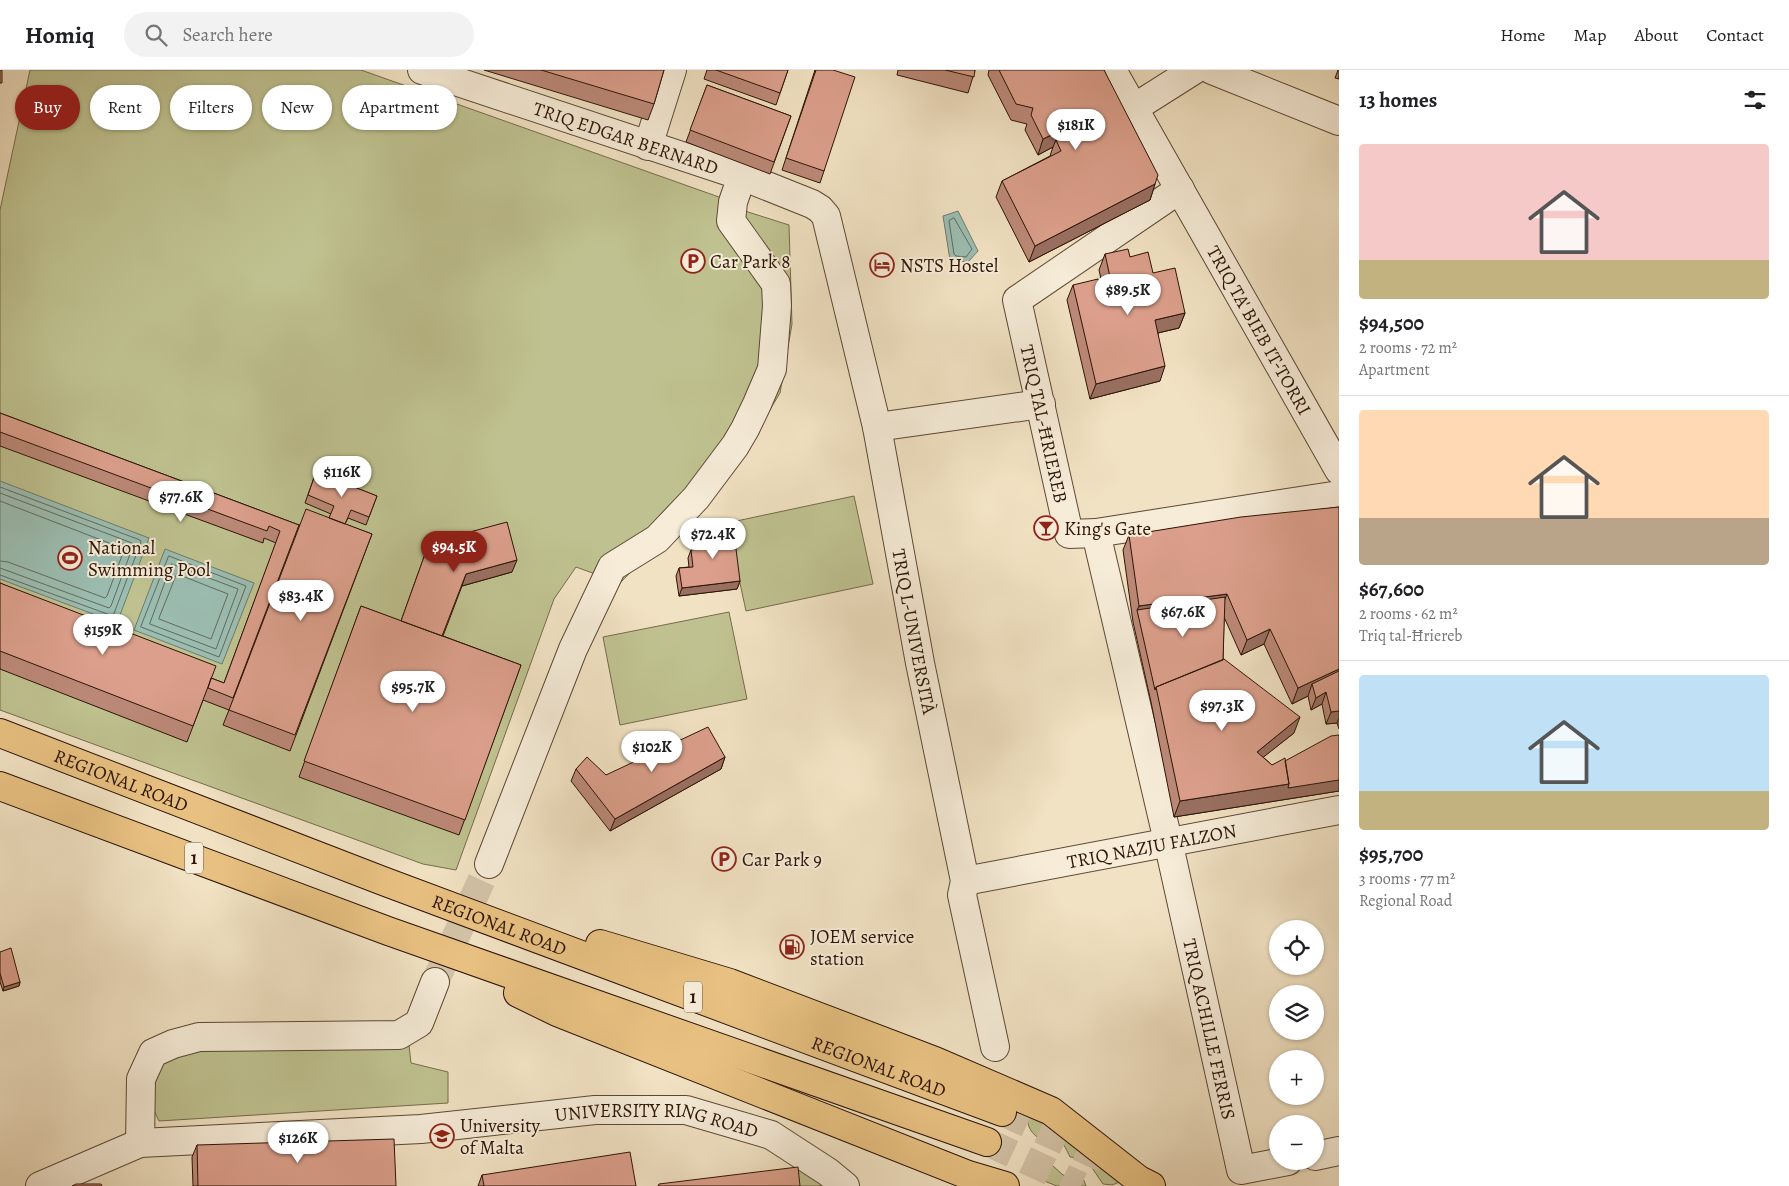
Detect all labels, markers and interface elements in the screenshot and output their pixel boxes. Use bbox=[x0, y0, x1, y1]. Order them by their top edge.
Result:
search box bbox=[124, 12, 474, 57]
text: Homiq bbox=[25, 19, 94, 51]
icon: search bbox=[142, 21, 170, 49]
text: Search here bbox=[182, 22, 273, 48]
text: Home bbox=[1500, 23, 1545, 47]
text: Map bbox=[1573, 23, 1606, 47]
text: About bbox=[1634, 23, 1678, 47]
text: Contact bbox=[1706, 23, 1764, 47]
chip: Buy bbox=[15, 85, 80, 130]
chip: Rent bbox=[90, 85, 160, 130]
chip: Filters bbox=[170, 85, 252, 130]
chip: New bbox=[262, 85, 332, 130]
chip: Apartment bbox=[342, 85, 457, 130]
text: 13 homes bbox=[1359, 86, 1437, 114]
icon: filters bbox=[1741, 86, 1769, 114]
street label: TRIQ EDGAR BERNARD bbox=[530, 96, 722, 181]
pin: $181K bbox=[1041, 108, 1111, 151]
text: $181K bbox=[1057, 114, 1095, 136]
icon: home bbox=[1519, 177, 1609, 267]
street label: TRIQ TA' BIEB IT-TORRI bbox=[1200, 241, 1317, 420]
parking icon: Car Park 8 bbox=[680, 248, 706, 274]
place label: Car Park 8 bbox=[710, 249, 790, 275]
hotel icon: NSTS Hostel bbox=[869, 252, 895, 278]
place label: NSTS Hostel bbox=[900, 253, 999, 279]
pin: $89.5K bbox=[1087, 274, 1169, 316]
text: $89.5K bbox=[1106, 279, 1150, 301]
text: $94,500 bbox=[1359, 309, 1424, 337]
text: 2 rooms · 72 m² bbox=[1359, 337, 1457, 359]
street label: TRIQ TAL-ĦRIEREB bbox=[1013, 342, 1074, 506]
text: Apartment bbox=[1359, 359, 1430, 381]
icon: home bbox=[1519, 442, 1609, 532]
pin: $116K bbox=[307, 456, 377, 498]
text: $116K bbox=[324, 461, 360, 483]
pin: $77.6K bbox=[140, 480, 222, 523]
text: $77.6K bbox=[159, 486, 203, 508]
bar icon: King's Gate bbox=[1033, 515, 1059, 541]
place label: King's Gate bbox=[1064, 516, 1151, 542]
pin: $72.4K bbox=[672, 518, 754, 560]
text: $72.4K bbox=[691, 523, 735, 545]
pin: $94.5K bbox=[413, 530, 495, 573]
place label: National Swimming Pool bbox=[88, 535, 211, 583]
text: $94.5K bbox=[432, 536, 476, 558]
sports icon: National Swimming Pool bbox=[57, 545, 83, 571]
street label: TRIQ L-UNIVERSITÀ bbox=[885, 547, 942, 717]
text: $67,600 bbox=[1359, 575, 1424, 603]
pin: $83.4K bbox=[260, 580, 342, 622]
text: $83.4K bbox=[279, 585, 323, 607]
pin: $67.6K bbox=[1142, 596, 1224, 638]
text: $67.6K bbox=[1161, 601, 1205, 623]
text: 2 rooms · 62 m² bbox=[1359, 603, 1458, 625]
pin: $159K bbox=[68, 614, 138, 656]
text: $159K bbox=[84, 619, 122, 641]
text: Triq tal-Ħriereb bbox=[1359, 625, 1462, 647]
pin: $95.7K bbox=[372, 670, 454, 713]
text: $95.7K bbox=[391, 676, 435, 698]
pin: $97.3K bbox=[1181, 690, 1263, 732]
text: $97.3K bbox=[1200, 695, 1244, 717]
icon: home bbox=[1519, 707, 1609, 797]
pin: $102K bbox=[617, 730, 687, 773]
text: $102K bbox=[632, 736, 672, 758]
street label: REGIONAL ROAD bbox=[50, 743, 192, 819]
street label: TRIQ NAZJU FALZON bbox=[1065, 818, 1239, 875]
text: $95,700 bbox=[1359, 840, 1423, 868]
road number: 1 bbox=[185, 842, 203, 874]
parking icon: Car Park 9 bbox=[711, 846, 737, 872]
place label: Car Park 9 bbox=[742, 847, 822, 873]
text: 3 rooms · 77 m² bbox=[1359, 868, 1455, 890]
street label: REGIONAL ROAD bbox=[428, 888, 570, 962]
text: Regional Road bbox=[1359, 890, 1452, 912]
map controls bbox=[1269, 920, 1324, 1170]
button: locate bbox=[1269, 920, 1324, 975]
place label: JOEM service station bbox=[810, 924, 914, 972]
fuel station icon: JOEM service station bbox=[779, 934, 805, 960]
street label: TRIQ ACHILLE FERRIS bbox=[1176, 936, 1241, 1122]
road number: 1 bbox=[684, 982, 702, 1012]
button: layers bbox=[1269, 985, 1324, 1040]
street label: REGIONAL ROAD bbox=[808, 1030, 950, 1104]
button: + bbox=[1269, 1050, 1324, 1105]
street label: UNIVERSITY RING ROAD bbox=[554, 1097, 761, 1145]
place label: University of Malta bbox=[460, 1113, 541, 1161]
button: − bbox=[1269, 1115, 1324, 1170]
pin: $126K bbox=[263, 1122, 333, 1164]
school or university icon: University of Malta bbox=[429, 1123, 455, 1149]
text: $126K bbox=[279, 1127, 317, 1149]

